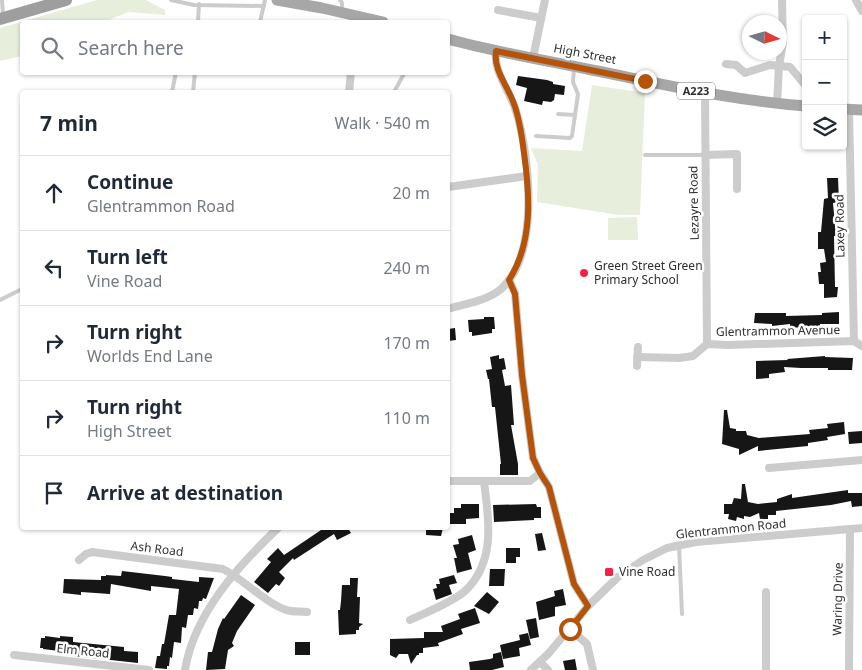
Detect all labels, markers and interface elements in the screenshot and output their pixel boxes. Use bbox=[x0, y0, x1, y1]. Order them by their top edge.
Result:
north arrow bbox=[742, 15, 787, 60]
map controls bbox=[802, 15, 847, 150]
button: + bbox=[802, 15, 847, 60]
search box bbox=[20, 20, 450, 75]
icon: search bbox=[38, 34, 66, 62]
text: Search here bbox=[78, 35, 184, 61]
street label: High Street bbox=[552, 39, 618, 68]
button: − bbox=[802, 60, 847, 105]
route end bbox=[634, 70, 657, 93]
road number: A223 bbox=[677, 82, 715, 100]
button: layers bbox=[802, 105, 847, 150]
text: 7 min bbox=[40, 109, 98, 137]
text: Walk · 540 m bbox=[335, 112, 430, 134]
street label: Lezayre Road bbox=[684, 165, 703, 241]
text: Continue bbox=[87, 169, 173, 195]
icon: ahead bbox=[40, 179, 68, 207]
text: 20 m bbox=[393, 182, 430, 204]
street label: Laxey Road bbox=[830, 194, 849, 258]
text: Glentrammon Road bbox=[87, 195, 235, 217]
text: Turn left bbox=[87, 244, 168, 270]
icon: left bbox=[40, 254, 68, 282]
text: 240 m bbox=[383, 257, 430, 279]
place label: Green Street Green Primary School bbox=[594, 257, 703, 288]
marker: Green Street Green Primary School bbox=[578, 267, 590, 279]
text: Vine Road bbox=[87, 270, 162, 292]
text: Turn right bbox=[87, 319, 182, 345]
street label: Glentrammon Avenue bbox=[716, 321, 840, 340]
icon: right bbox=[40, 329, 68, 357]
text: 170 m bbox=[383, 332, 430, 354]
text: Worlds End Lane bbox=[87, 345, 213, 367]
text: Turn right bbox=[87, 394, 182, 420]
icon: right bbox=[40, 404, 68, 432]
text: 110 m bbox=[383, 407, 430, 429]
text: High Street bbox=[87, 420, 172, 442]
icon: arrive bbox=[40, 479, 68, 507]
text: Arrive at destination bbox=[87, 480, 283, 506]
street label: Glentrammon Road bbox=[675, 514, 787, 543]
street label: Ash Road bbox=[130, 537, 184, 560]
street label: Waring Drive bbox=[828, 562, 847, 636]
place label: Vine Road bbox=[619, 563, 675, 580]
marker: Vine Road bbox=[603, 566, 615, 578]
route start bbox=[559, 618, 582, 641]
street label: Elm Road bbox=[56, 639, 110, 662]

